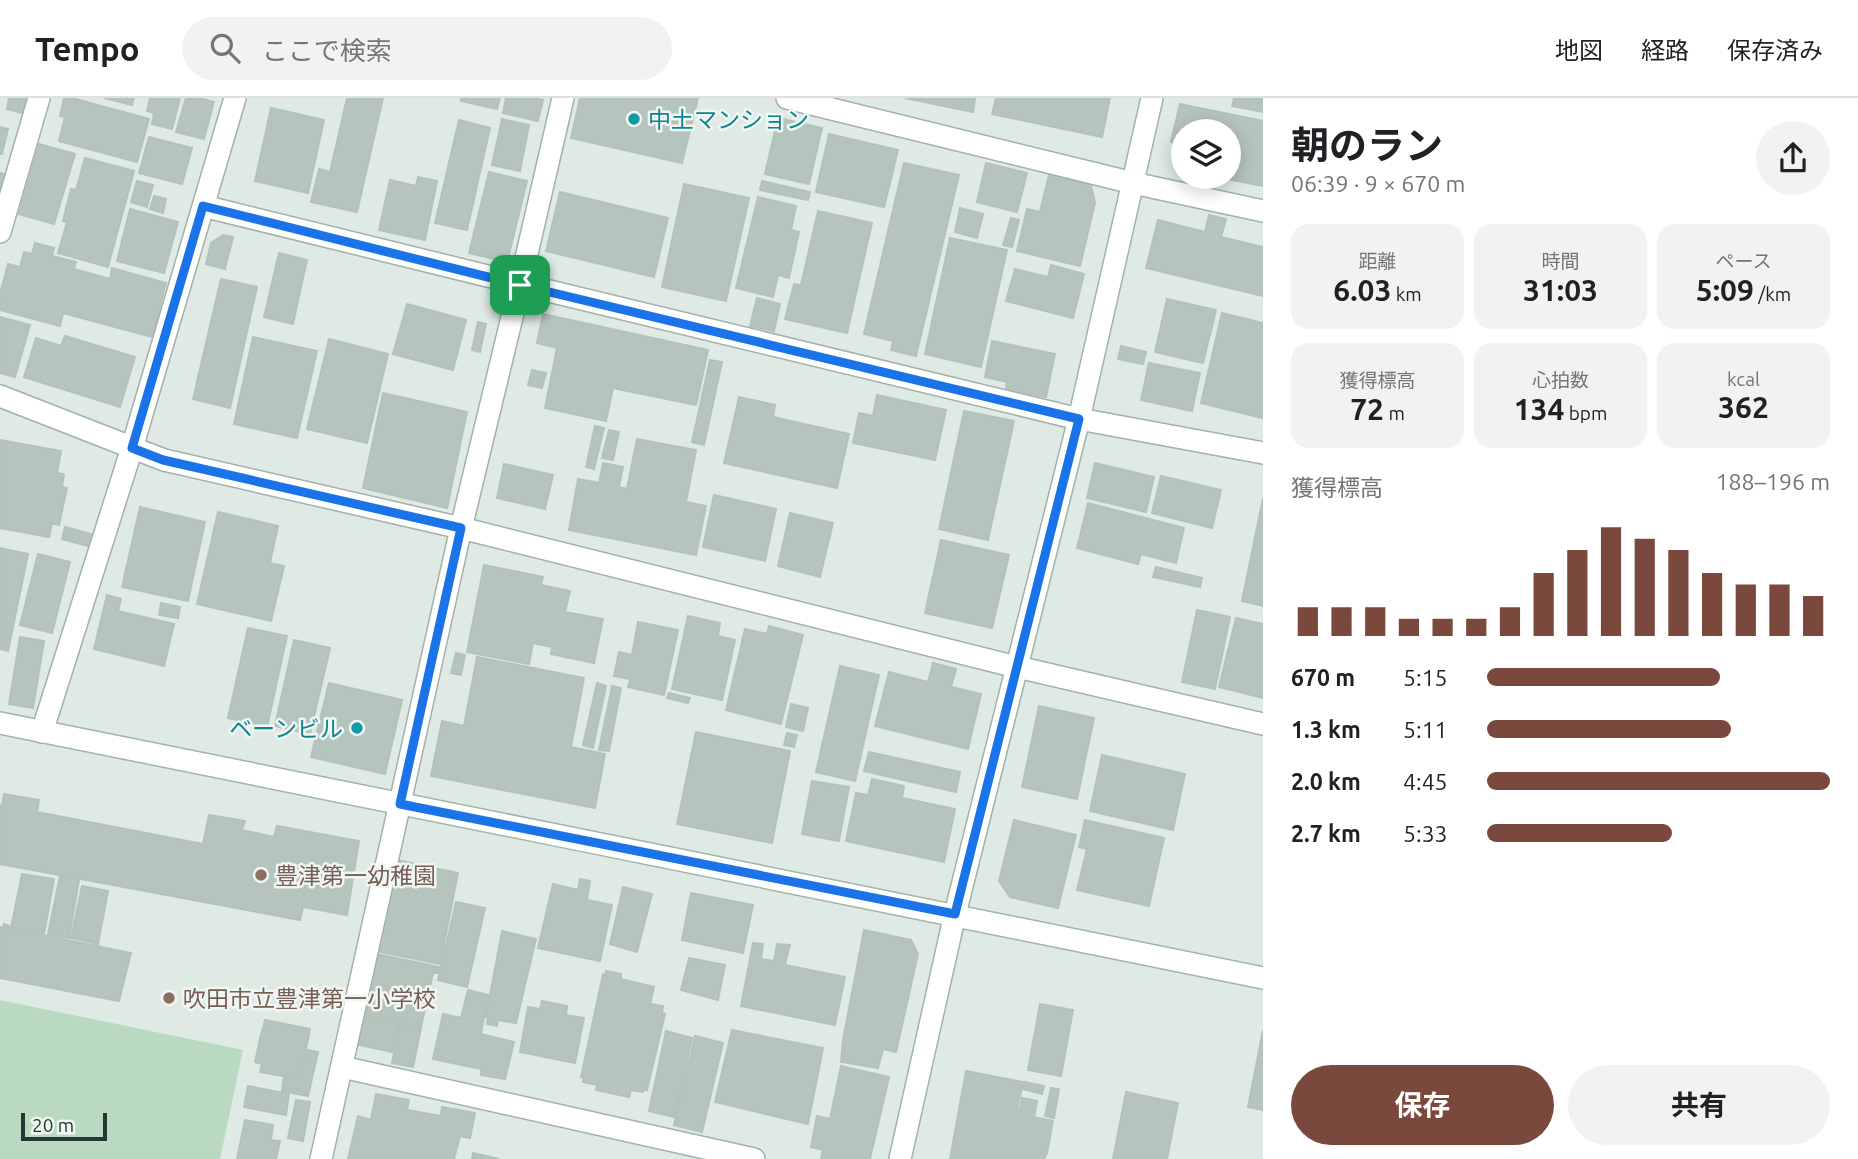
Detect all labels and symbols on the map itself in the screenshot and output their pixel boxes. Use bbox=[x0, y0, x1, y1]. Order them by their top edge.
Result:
place label: 中土マンション bbox=[648, 107, 809, 132]
marker: 中土マンション bbox=[626, 111, 642, 127]
pin bbox=[490, 255, 550, 315]
place label: ベーンビル bbox=[229, 716, 343, 741]
marker: ベーンビル bbox=[349, 720, 365, 736]
place label: 豊津第一幼稚園 bbox=[275, 863, 436, 888]
marker: 豊津第一幼稚園 bbox=[253, 867, 269, 883]
place label: 吹田市立豊津第一小学校 bbox=[183, 986, 436, 1011]
marker: 吹田市立豊津第一小学校 bbox=[161, 990, 177, 1006]
scale bar bbox=[21, 1110, 107, 1142]

